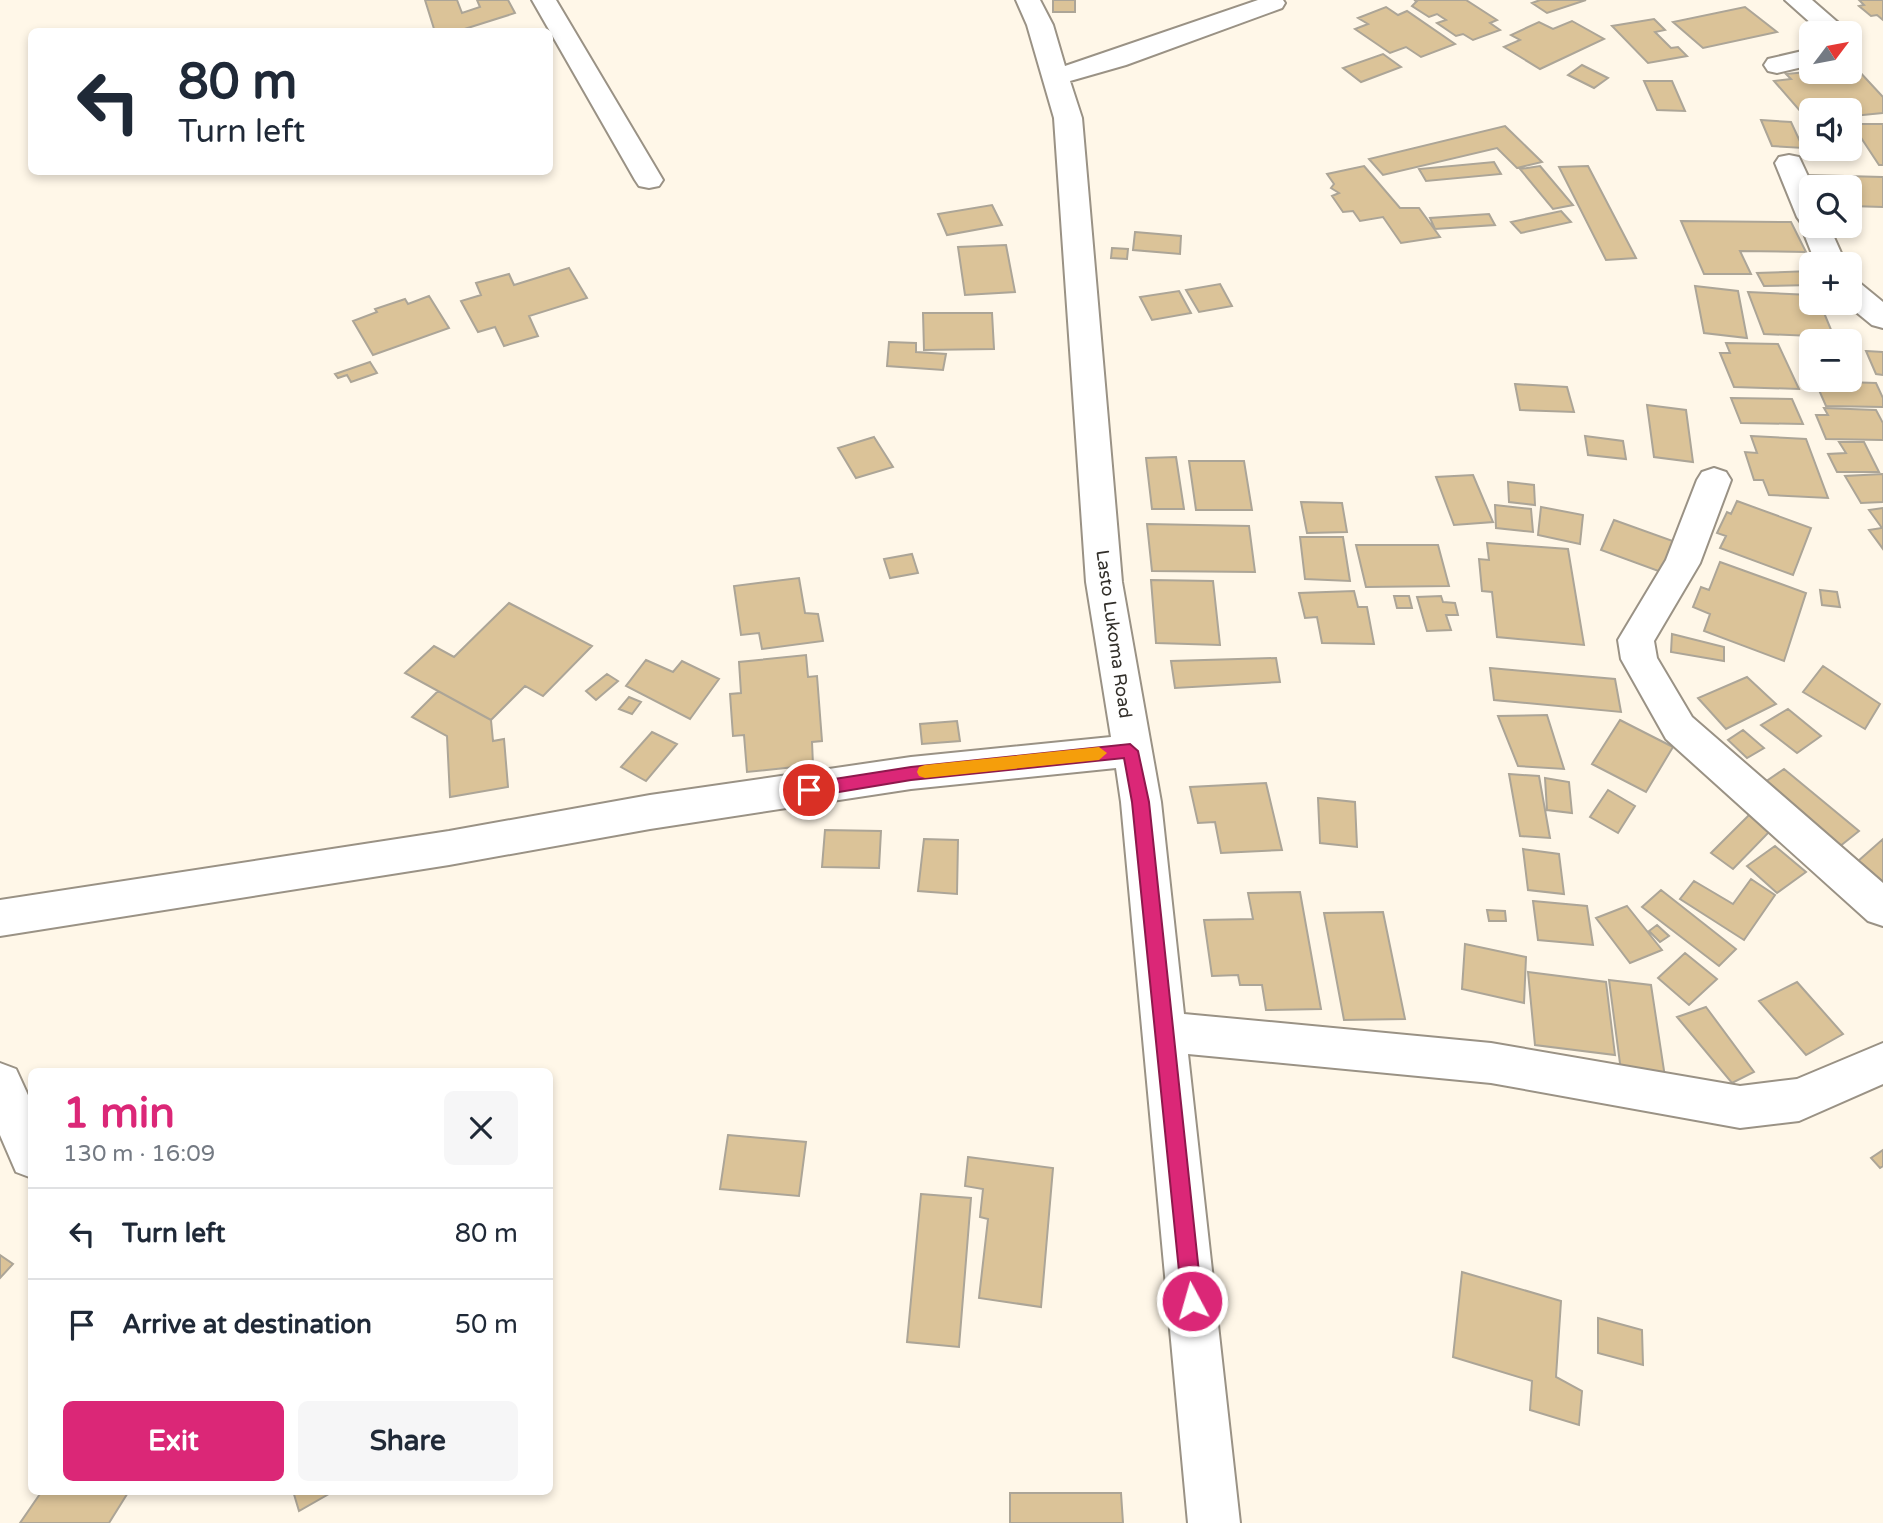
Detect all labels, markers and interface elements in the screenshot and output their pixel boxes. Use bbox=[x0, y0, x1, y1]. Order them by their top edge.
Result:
north arrow bbox=[1799, 21, 1862, 84]
map controls bbox=[1799, 21, 1862, 392]
text: 80 m bbox=[178, 53, 297, 112]
icon: left bbox=[63, 56, 154, 147]
button: sound bbox=[1799, 98, 1862, 161]
text: Turn left bbox=[178, 113, 305, 151]
button: search bbox=[1799, 175, 1862, 238]
button: + bbox=[1799, 252, 1862, 315]
button: − bbox=[1799, 329, 1862, 392]
street label: Lasto Lukoma Road bbox=[1091, 548, 1137, 720]
pin bbox=[779, 760, 839, 820]
icon: arrive bbox=[790, 771, 828, 809]
text: 1 min bbox=[63, 1088, 175, 1139]
button: close bbox=[444, 1091, 518, 1165]
text: 130 m · 16:09 bbox=[63, 1140, 215, 1168]
icon: left bbox=[63, 1215, 101, 1253]
text: Turn left bbox=[122, 1218, 225, 1249]
text: 80 m bbox=[455, 1218, 518, 1249]
position arrow bbox=[1155, 1264, 1229, 1338]
icon: arrive bbox=[63, 1306, 101, 1344]
text: Arrive at destination bbox=[122, 1309, 372, 1340]
text: 50 m bbox=[455, 1309, 518, 1340]
button: Exit bbox=[63, 1401, 284, 1481]
button: Share bbox=[298, 1401, 518, 1481]

